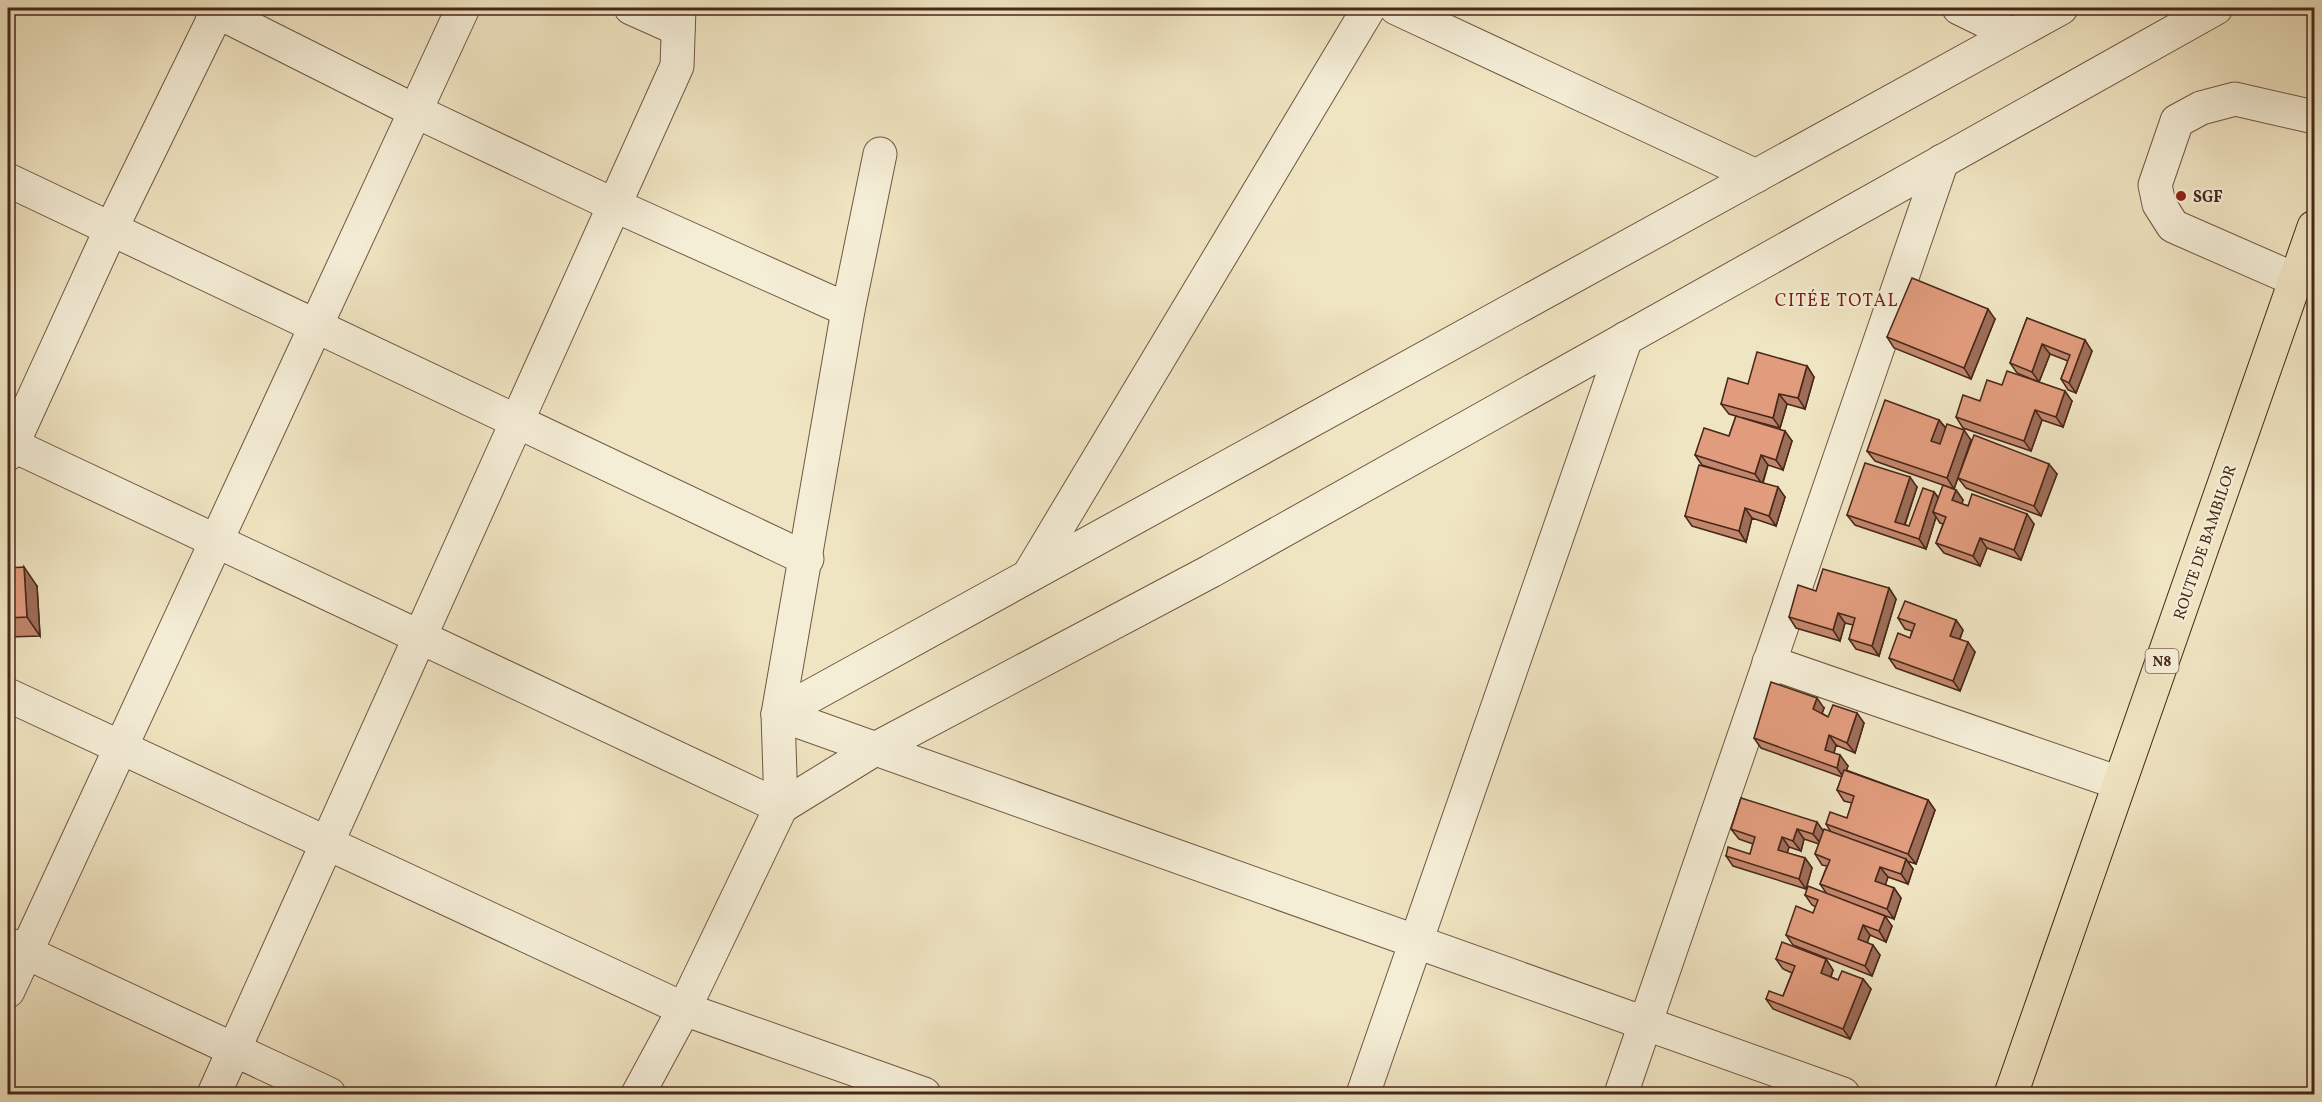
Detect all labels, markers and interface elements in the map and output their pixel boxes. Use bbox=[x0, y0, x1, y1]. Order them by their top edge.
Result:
place label: SGF bbox=[2193, 187, 2223, 209]
marker: SGF bbox=[2174, 189, 2188, 203]
district label: CITÉE TOTAL bbox=[1775, 289, 1899, 314]
street label: ROUTE DE BAMBILOR bbox=[2169, 462, 2243, 623]
road number: N8 bbox=[2146, 649, 2178, 673]

